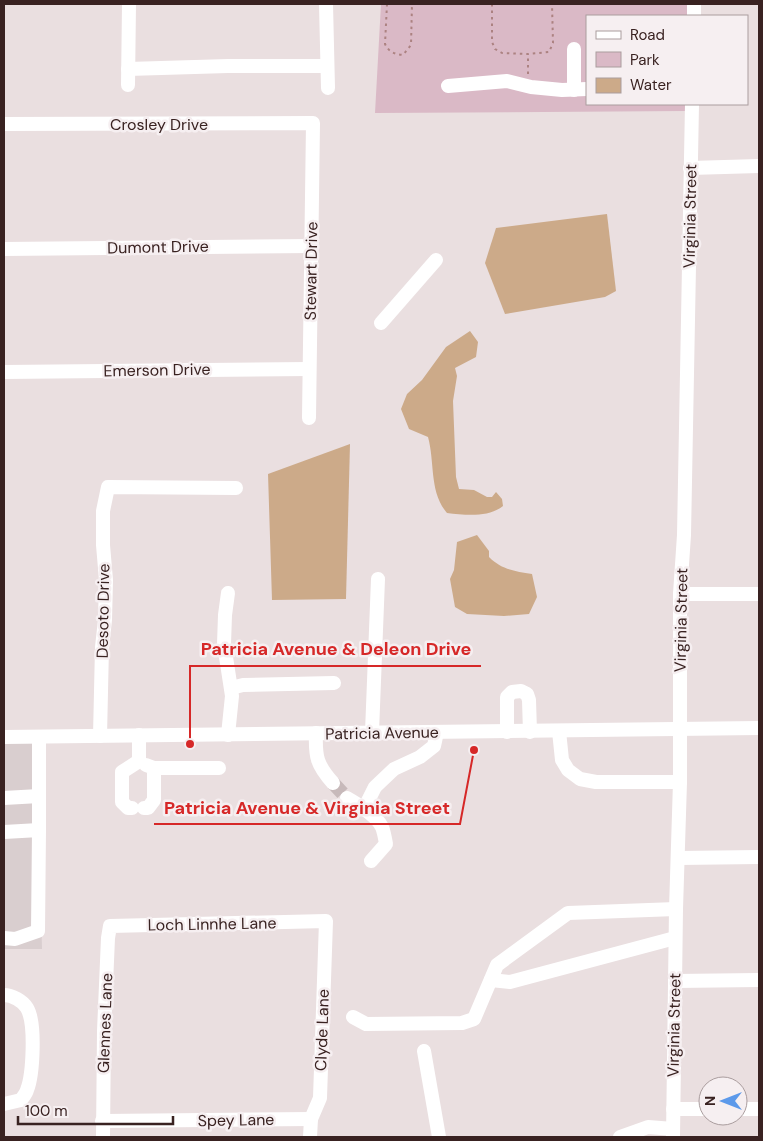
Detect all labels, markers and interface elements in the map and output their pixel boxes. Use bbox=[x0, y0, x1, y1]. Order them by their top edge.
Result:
legend bbox=[586, 15, 748, 105]
text: Road bbox=[630, 25, 665, 45]
text: Park bbox=[630, 50, 660, 70]
text: Water bbox=[630, 75, 672, 95]
street label: Crosley Drive bbox=[110, 114, 208, 135]
street label: Virginia Street bbox=[679, 164, 701, 268]
street label: Stewart Drive bbox=[300, 221, 322, 321]
street label: Dumont Drive bbox=[107, 236, 209, 258]
street label: Emerson Drive bbox=[103, 359, 211, 381]
street label: Desoto Drive bbox=[92, 563, 114, 659]
street label: Virginia Street bbox=[670, 568, 692, 672]
callout: Patricia Avenue & Deleon Drive bbox=[190, 633, 481, 666]
text: Patricia Avenue & Deleon Drive bbox=[201, 637, 471, 661]
street label: Patricia Avenue bbox=[325, 722, 439, 744]
callout: Patricia Avenue & Virginia Street bbox=[154, 791, 460, 824]
text: Patricia Avenue & Virginia Street bbox=[164, 796, 450, 820]
street label: Loch Linnhe Lane bbox=[147, 912, 277, 936]
street label: Glennes Lane bbox=[93, 973, 117, 1073]
street label: Virginia Street bbox=[663, 973, 685, 1077]
street label: Clyde Lane bbox=[310, 989, 334, 1071]
north arrow bbox=[698, 1076, 748, 1126]
scale bar bbox=[18, 1094, 172, 1126]
text: N bbox=[701, 1096, 719, 1106]
text: 100 m bbox=[25, 1101, 68, 1121]
street label: Spey Lane bbox=[198, 1109, 274, 1131]

